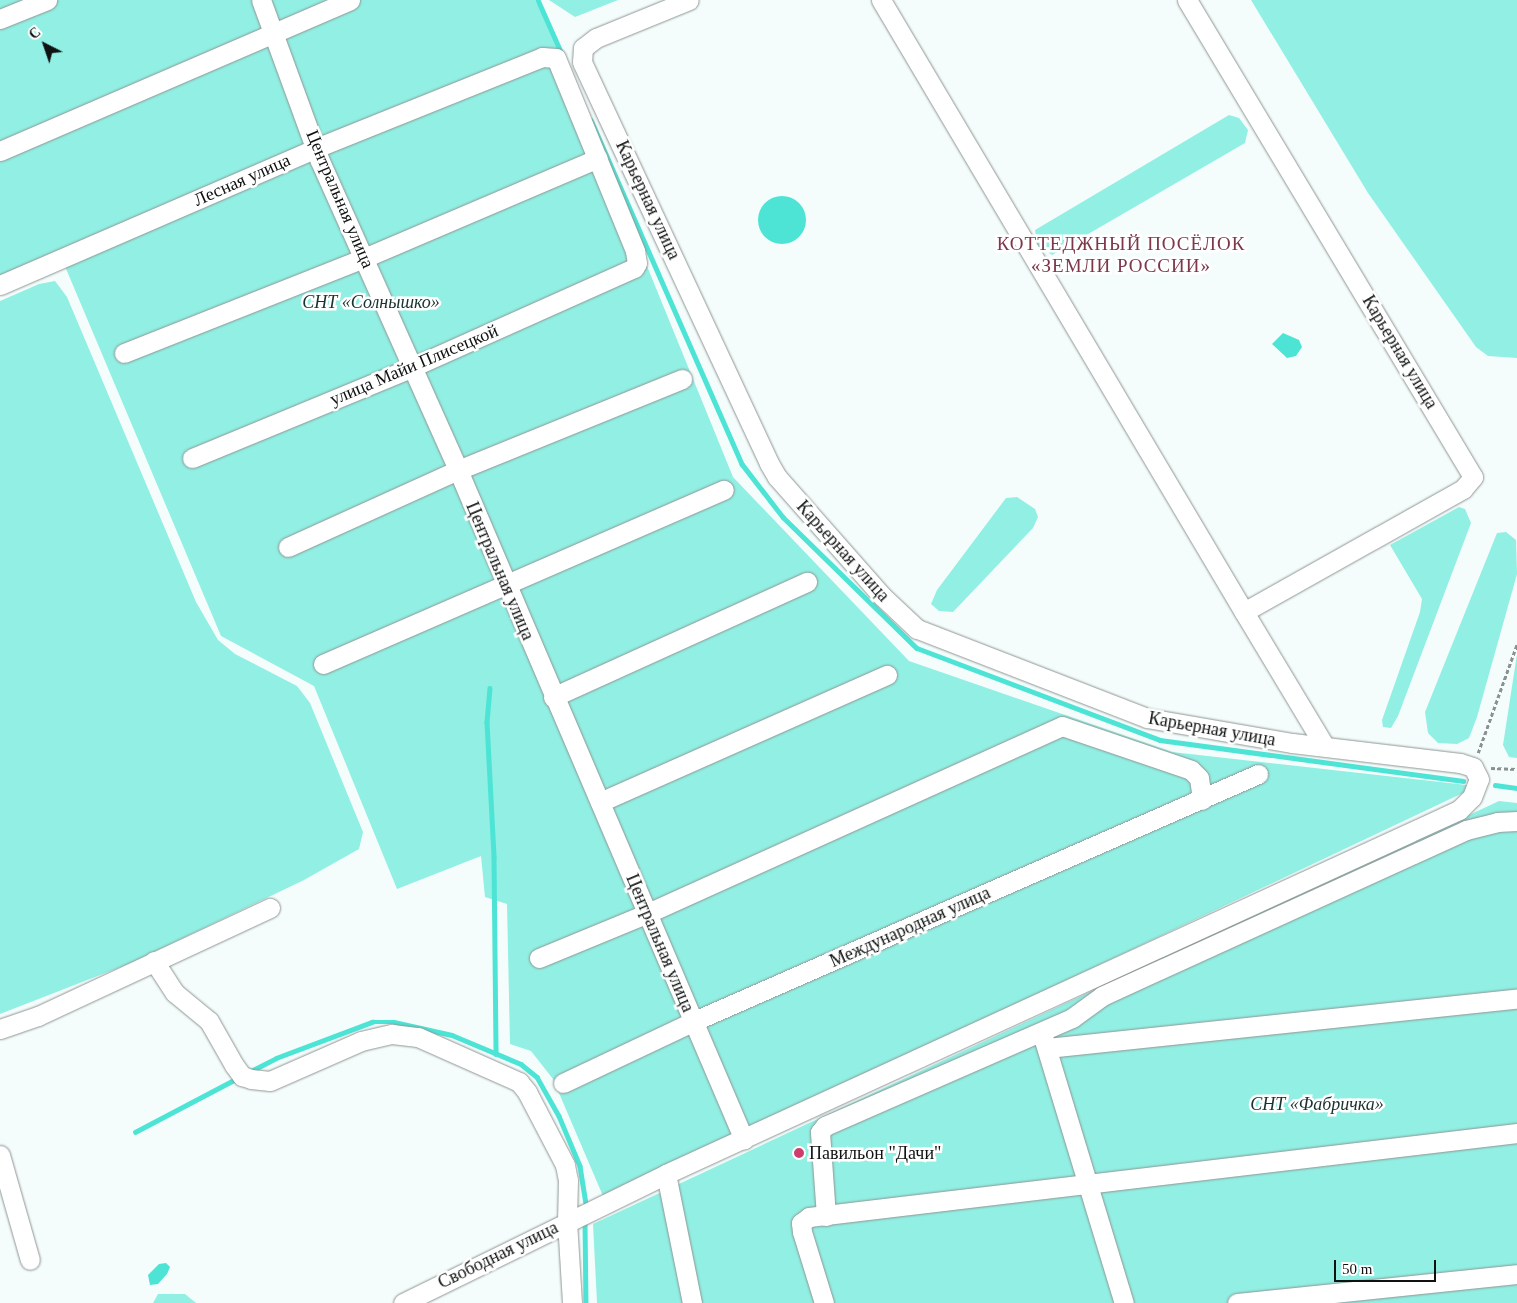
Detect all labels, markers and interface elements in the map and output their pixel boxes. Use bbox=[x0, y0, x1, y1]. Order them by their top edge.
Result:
north arrow bbox=[20, 20, 70, 70]
text: С bbox=[26, 24, 44, 42]
street label: Центральная улица bbox=[301, 127, 379, 271]
street label: Карьерная улица bbox=[611, 137, 685, 263]
street label: Лесная улица bbox=[190, 149, 294, 211]
district label: КОТТЕДЖНЫЙ ПОСЁЛОК «ЗЕМЛИ РОССИИ» bbox=[994, 233, 1248, 277]
park label: СНТ «Солнышко» bbox=[302, 291, 440, 313]
street label: Карьерная улица bbox=[1358, 291, 1442, 413]
street label: улица Майи Плисецкой bbox=[327, 320, 501, 410]
street label: Карьерная улица bbox=[792, 496, 894, 606]
street label: Центральная улица bbox=[461, 499, 539, 643]
street label: Карьерная улица bbox=[1147, 707, 1277, 751]
street label: Центральная улица bbox=[621, 871, 699, 1015]
street label: Международная улица bbox=[826, 882, 994, 972]
park label: СНТ «Фабричка» bbox=[1250, 1093, 1384, 1115]
place label: Павильон "Дачи" bbox=[809, 1142, 941, 1164]
marker: Павильон "Дачи" bbox=[793, 1147, 805, 1159]
street label: Свободная улица bbox=[434, 1217, 562, 1293]
scale bar bbox=[1337, 1250, 1440, 1282]
text: 50 m bbox=[1342, 1261, 1372, 1277]

